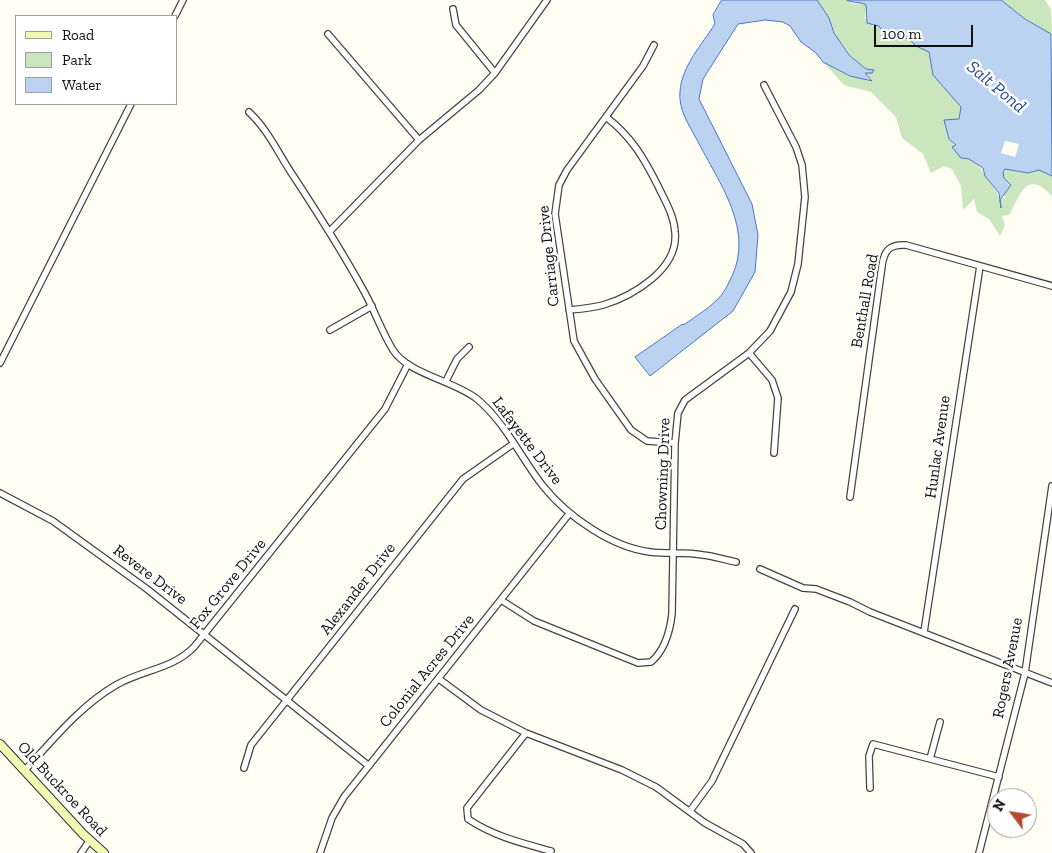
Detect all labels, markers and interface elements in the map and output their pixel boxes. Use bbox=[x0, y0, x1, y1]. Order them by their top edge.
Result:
legend bbox=[15, 15, 178, 105]
scale bar bbox=[877, 15, 976, 47]
text: 100 m bbox=[882, 25, 921, 43]
text: Road bbox=[62, 26, 94, 44]
text: Park bbox=[62, 51, 92, 69]
water label: Salt Pond bbox=[962, 56, 1030, 118]
text: Water bbox=[62, 76, 102, 94]
street label: Carriage Drive bbox=[534, 205, 564, 307]
street label: Benthall Road bbox=[847, 252, 883, 350]
street label: Lafayette Drive bbox=[488, 393, 566, 489]
street label: Hunlac Avenue bbox=[921, 394, 955, 500]
street label: Chowning Drive bbox=[651, 417, 675, 531]
street label: Fox Grove Drive bbox=[186, 535, 270, 633]
street label: Alexander Drive bbox=[316, 539, 400, 639]
street label: Revere Drive bbox=[109, 541, 191, 609]
street label: Colonial Acres Drive bbox=[375, 610, 479, 732]
street label: Rogers Avenue bbox=[989, 616, 1027, 720]
street label: Old Buckroe Road bbox=[13, 737, 111, 841]
north arrow bbox=[987, 788, 1037, 838]
text: N bbox=[990, 797, 1010, 814]

